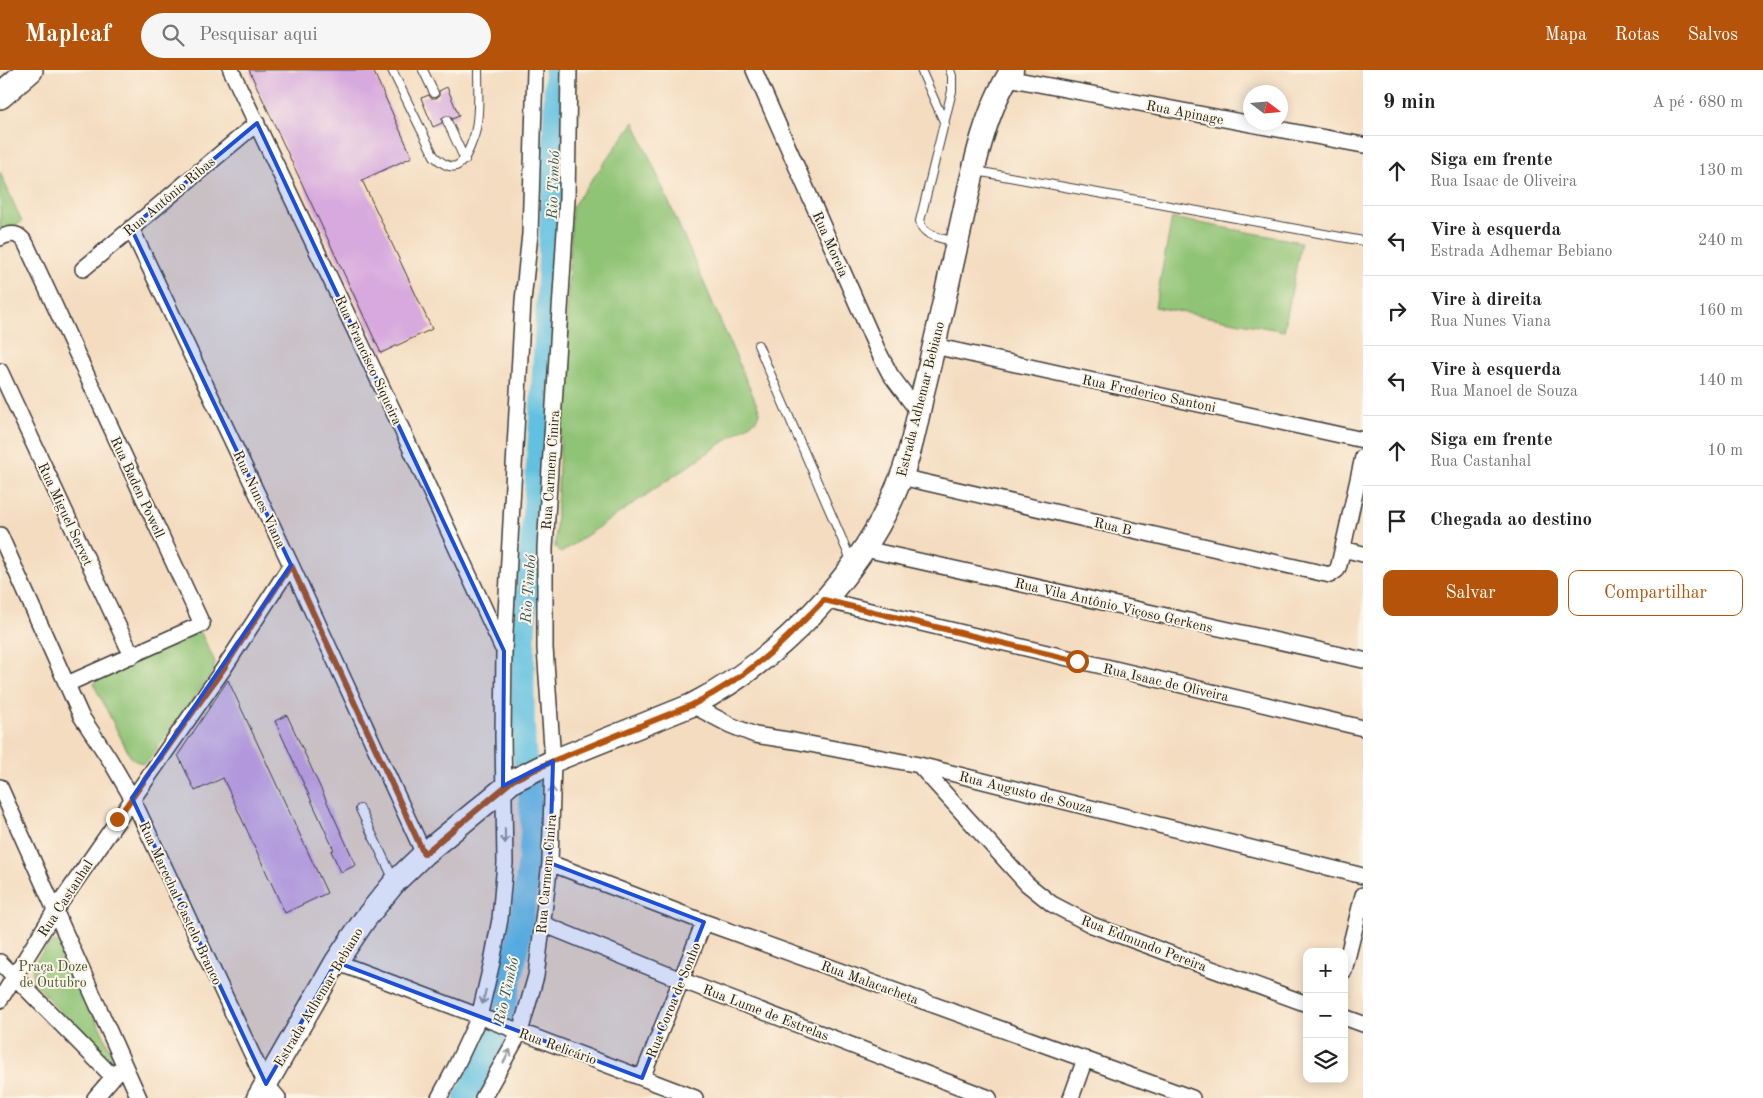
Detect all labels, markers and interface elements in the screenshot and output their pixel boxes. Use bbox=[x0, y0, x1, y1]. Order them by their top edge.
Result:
search box bbox=[141, 13, 491, 58]
icon: search bbox=[159, 21, 187, 49]
text: Mapleaf bbox=[25, 23, 111, 47]
text: Pesquisar aqui bbox=[199, 26, 318, 45]
text: Mapa bbox=[1545, 26, 1587, 44]
text: Rotas bbox=[1615, 26, 1660, 44]
text: Salvos bbox=[1688, 26, 1738, 44]
north arrow bbox=[1243, 85, 1288, 130]
text: 9 min bbox=[1383, 92, 1436, 113]
text: A pé · 680 m bbox=[1652, 95, 1743, 111]
street label: Rua Apinage bbox=[1145, 99, 1225, 127]
water label: Rio Timbó bbox=[546, 149, 563, 221]
text: Siga em frente bbox=[1430, 151, 1553, 170]
street label: Rua Antônio Ribas bbox=[121, 155, 218, 239]
icon: ahead bbox=[1383, 157, 1411, 185]
text: 130 m bbox=[1698, 163, 1743, 179]
text: Rua Isaac de Oliveira bbox=[1430, 174, 1577, 190]
street label: Rua Moreia bbox=[809, 210, 851, 279]
text: Vire à esquerda bbox=[1430, 221, 1561, 240]
icon: left bbox=[1383, 227, 1411, 255]
text: 240 m bbox=[1698, 233, 1743, 249]
text: Estrada Adhemar Bebiano bbox=[1430, 244, 1612, 260]
text: Vire à direita bbox=[1430, 291, 1542, 310]
street label: Rua Francisco Siqueira bbox=[332, 294, 404, 427]
icon: right bbox=[1383, 297, 1411, 325]
text: 160 m bbox=[1698, 303, 1743, 319]
text: Rua Nunes Viana bbox=[1430, 314, 1551, 330]
street label: Estrada Adhemar Bebiano bbox=[895, 320, 947, 478]
text: Vire à esquerda bbox=[1430, 361, 1561, 380]
icon: left bbox=[1383, 367, 1411, 395]
street label: Rua Frederico Santoni bbox=[1081, 373, 1217, 415]
text: 140 m bbox=[1698, 373, 1743, 389]
text: Rua Manoel de Souza bbox=[1430, 384, 1578, 400]
street label: Rua Carmem Cinira bbox=[540, 410, 562, 530]
text: Siga em frente bbox=[1430, 431, 1553, 450]
street label: Rua Baden Powell bbox=[108, 435, 167, 540]
icon: ahead bbox=[1383, 437, 1411, 465]
text: 10 m bbox=[1707, 443, 1743, 459]
street label: Rua Nunes Viana bbox=[230, 448, 288, 550]
text: Rua Castanhal bbox=[1430, 454, 1531, 470]
street label: Rua Miguel Servet bbox=[35, 461, 95, 568]
icon: arrive bbox=[1383, 507, 1411, 535]
text: Chegada ao destino bbox=[1430, 511, 1592, 530]
street label: Rua B bbox=[1093, 516, 1133, 538]
water label: Rio Timbó bbox=[520, 553, 539, 625]
button: Salvar bbox=[1383, 570, 1558, 616]
button: Compartilhar bbox=[1568, 570, 1743, 616]
street label: Rua Vila Antônio Viçoso Gerkens bbox=[1013, 576, 1214, 636]
route start bbox=[1066, 650, 1089, 673]
street label: Rua Isaac de Oliveira bbox=[1102, 662, 1230, 704]
street label: Rua Augusto de Souza bbox=[957, 770, 1094, 816]
one-way arrow bbox=[547, 787, 557, 803]
route end bbox=[106, 808, 129, 831]
street label: Rua Carmem Cinira bbox=[535, 814, 559, 935]
street label: Rua Marechal Castelo Branco bbox=[136, 819, 224, 987]
one-way arrow bbox=[500, 828, 510, 844]
street label: Rua Castanhal bbox=[36, 857, 96, 939]
street label: Rua Edmundo Pereira bbox=[1079, 913, 1209, 974]
street label: Estrada Adhemar Bebiano bbox=[272, 925, 366, 1070]
street label: Rua Coroa de Sonho bbox=[644, 940, 704, 1060]
map controls bbox=[1303, 948, 1348, 1083]
button: + bbox=[1303, 948, 1348, 993]
water label: Rio Timbó bbox=[492, 955, 523, 1027]
street label: Rua Malacacheta bbox=[819, 959, 920, 1007]
park label: Praça Doze de Outubro bbox=[18, 960, 88, 990]
street label: Rua Lume de Estrelas bbox=[701, 982, 831, 1043]
one-way arrow bbox=[479, 988, 488, 1004]
button: − bbox=[1303, 993, 1348, 1038]
street label: Rua Relicário bbox=[517, 1026, 599, 1068]
button: layers bbox=[1303, 1038, 1348, 1083]
one-way arrow bbox=[502, 1048, 512, 1063]

